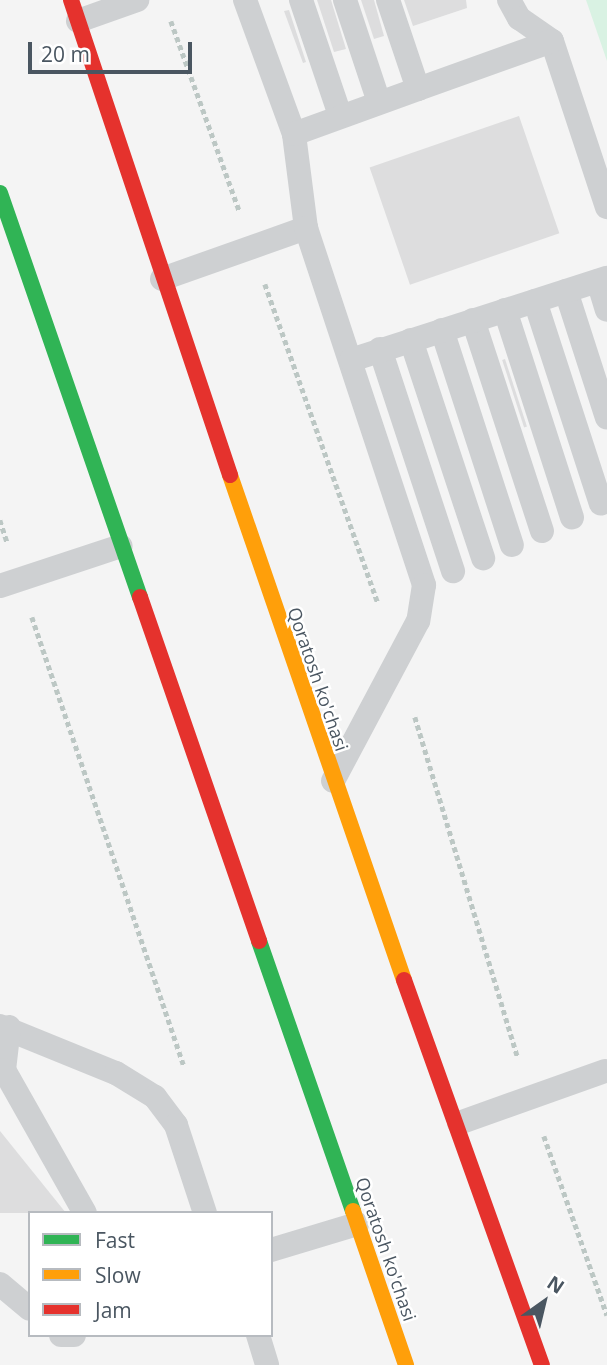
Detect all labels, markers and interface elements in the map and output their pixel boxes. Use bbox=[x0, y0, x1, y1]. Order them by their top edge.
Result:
scale bar bbox=[32, 28, 196, 72]
text: 20 m bbox=[41, 40, 90, 68]
street label: Qoratosh ko'chasi bbox=[283, 604, 353, 754]
street label: Qoratosh ko'chasi bbox=[351, 1174, 421, 1324]
legend bbox=[28, 1211, 273, 1337]
text: Fast bbox=[95, 1226, 135, 1254]
text: Slow bbox=[95, 1261, 141, 1289]
north arrow bbox=[509, 1267, 579, 1337]
text: N bbox=[542, 1269, 569, 1300]
text: Jam bbox=[95, 1296, 132, 1324]

